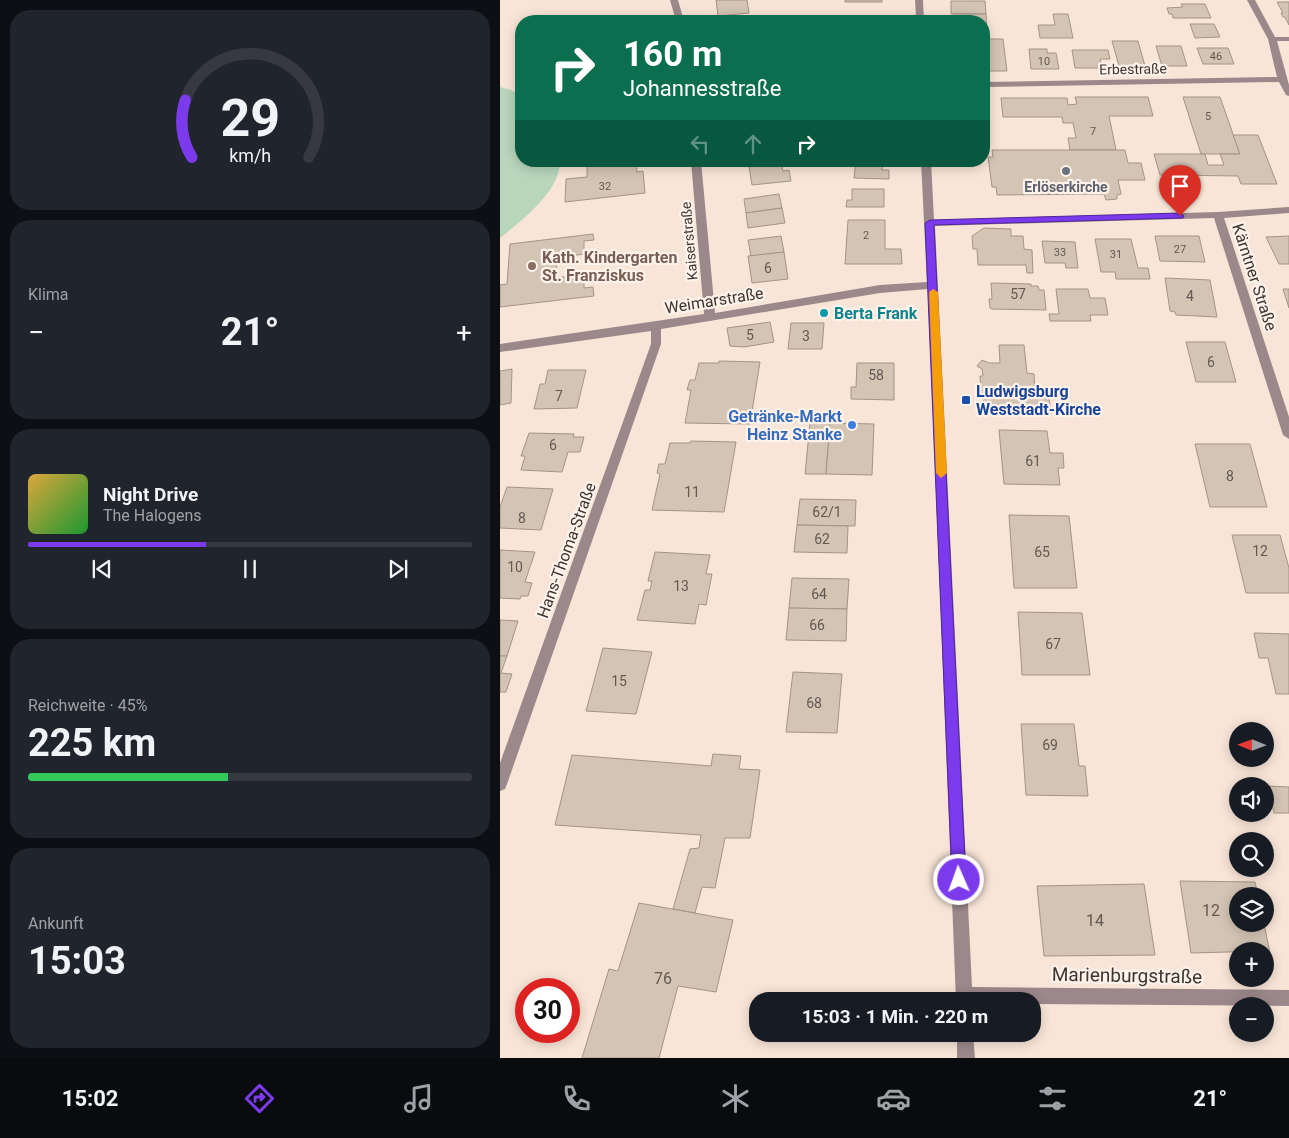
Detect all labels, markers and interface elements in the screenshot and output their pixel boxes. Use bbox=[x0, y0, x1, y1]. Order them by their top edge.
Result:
text: 160 m bbox=[623, 34, 722, 75]
icon: right bbox=[540, 35, 605, 100]
house number: 46 bbox=[1210, 50, 1222, 63]
house number: 10 bbox=[1038, 55, 1050, 68]
street label: Erbestraße bbox=[1099, 60, 1167, 78]
text: Johannesstraße bbox=[623, 76, 781, 101]
text: 29 bbox=[220, 88, 280, 149]
house number: 5 bbox=[1205, 110, 1211, 123]
house number: 7 bbox=[1090, 125, 1096, 138]
icon: left bbox=[686, 130, 714, 158]
icon: ahead bbox=[739, 130, 767, 158]
icon: right bbox=[792, 130, 820, 158]
text: km/h bbox=[229, 145, 271, 166]
marker: Erlöserkirche bbox=[1060, 165, 1072, 177]
pin bbox=[1159, 165, 1201, 216]
icon: arrive bbox=[1166, 172, 1194, 200]
place label: Erlöserkirche bbox=[1024, 179, 1108, 195]
house number: 32 bbox=[599, 180, 611, 193]
street label: Kaiserstraße bbox=[678, 201, 700, 281]
street label: Kärntner Straße bbox=[1228, 221, 1281, 333]
house number: 2 bbox=[863, 229, 869, 242]
house number: 27 bbox=[1174, 243, 1186, 256]
house number: 33 bbox=[1054, 246, 1066, 259]
place label: Kath. Kindergarten St. Franziskus bbox=[542, 248, 677, 285]
house number: 31 bbox=[1110, 248, 1122, 261]
marker: Kath. Kindergarten St. Franziskus bbox=[526, 260, 538, 272]
house number: 6 bbox=[764, 260, 772, 276]
street label: Weimarstraße bbox=[663, 283, 765, 318]
text: Klima bbox=[28, 285, 69, 304]
house number: 57 bbox=[1010, 286, 1026, 302]
house number: 4 bbox=[1186, 288, 1194, 304]
place label: Berta Frank bbox=[834, 304, 918, 323]
marker: Berta Frank bbox=[818, 307, 830, 319]
text: 21° bbox=[221, 310, 279, 354]
text: − bbox=[28, 316, 44, 349]
text: + bbox=[456, 316, 472, 349]
house number: 5 bbox=[746, 327, 754, 343]
house number: 3 bbox=[802, 328, 810, 344]
house number: 6 bbox=[1207, 354, 1215, 370]
house number: 58 bbox=[868, 367, 884, 383]
place label: Ludwigsburg Weststadt-Kirche bbox=[976, 382, 1101, 419]
house number: 7 bbox=[555, 388, 563, 404]
marker: Ludwigsburg Weststadt-Kirche bbox=[960, 394, 972, 406]
place label: Getränke-Markt Heinz Stanke bbox=[728, 407, 843, 444]
marker: Getränke-Markt Heinz Stanke bbox=[846, 419, 858, 431]
house number: 6 bbox=[549, 437, 557, 453]
house number: 61 bbox=[1025, 453, 1041, 469]
house number: 8 bbox=[1226, 468, 1234, 484]
street label: Hans-Thoma-Straße bbox=[533, 480, 600, 621]
text: Night Drive bbox=[103, 483, 198, 506]
house number: 11 bbox=[684, 484, 700, 500]
house number: 62/1 bbox=[812, 504, 842, 520]
text: The Halogens bbox=[103, 506, 202, 525]
house number: 8 bbox=[518, 510, 526, 526]
house number: 62 bbox=[814, 531, 830, 547]
house number: 12 bbox=[1252, 543, 1268, 559]
house number: 65 bbox=[1034, 544, 1050, 560]
icon: previous bbox=[88, 555, 116, 583]
icon: pause bbox=[236, 555, 264, 583]
icon: next bbox=[384, 555, 412, 583]
house number: 10 bbox=[507, 559, 523, 575]
house number: 13 bbox=[673, 578, 689, 594]
house number: 64 bbox=[811, 586, 827, 602]
house number: 66 bbox=[809, 617, 825, 633]
house number: 67 bbox=[1045, 636, 1061, 652]
house number: 15 bbox=[611, 673, 627, 689]
house number: 68 bbox=[806, 695, 822, 711]
text: Reichweite · 45% bbox=[28, 696, 147, 715]
text: 225 km bbox=[28, 721, 156, 765]
north arrow bbox=[1229, 722, 1274, 768]
map controls bbox=[1229, 722, 1274, 1042]
house number: 69 bbox=[1042, 737, 1058, 753]
button: sound bbox=[1229, 777, 1274, 822]
button: search bbox=[1229, 832, 1274, 877]
position arrow bbox=[932, 853, 984, 905]
button: layers bbox=[1229, 887, 1274, 932]
house number: 12 bbox=[1202, 901, 1220, 920]
house number: 14 bbox=[1086, 911, 1104, 930]
text: Ankunft bbox=[28, 914, 84, 933]
text: 15:03 bbox=[28, 939, 126, 983]
button: + bbox=[1229, 942, 1274, 987]
street label: Marienburgstraße bbox=[1052, 963, 1202, 988]
house number: 76 bbox=[654, 969, 672, 988]
speed limit sign: 30 bbox=[515, 978, 580, 1043]
button: − bbox=[1229, 997, 1274, 1042]
text: 15:03 · 1 Min. · 220 m bbox=[802, 1005, 988, 1028]
icon: directions bbox=[242, 1081, 277, 1116]
icon: music bbox=[401, 1081, 436, 1116]
icon: phone bbox=[559, 1081, 594, 1116]
icon: climate bbox=[718, 1081, 753, 1116]
icon: car bbox=[876, 1081, 911, 1116]
icon: filters bbox=[1035, 1081, 1070, 1116]
text: 15:02 bbox=[62, 1086, 118, 1111]
text: 21° bbox=[1193, 1086, 1227, 1111]

